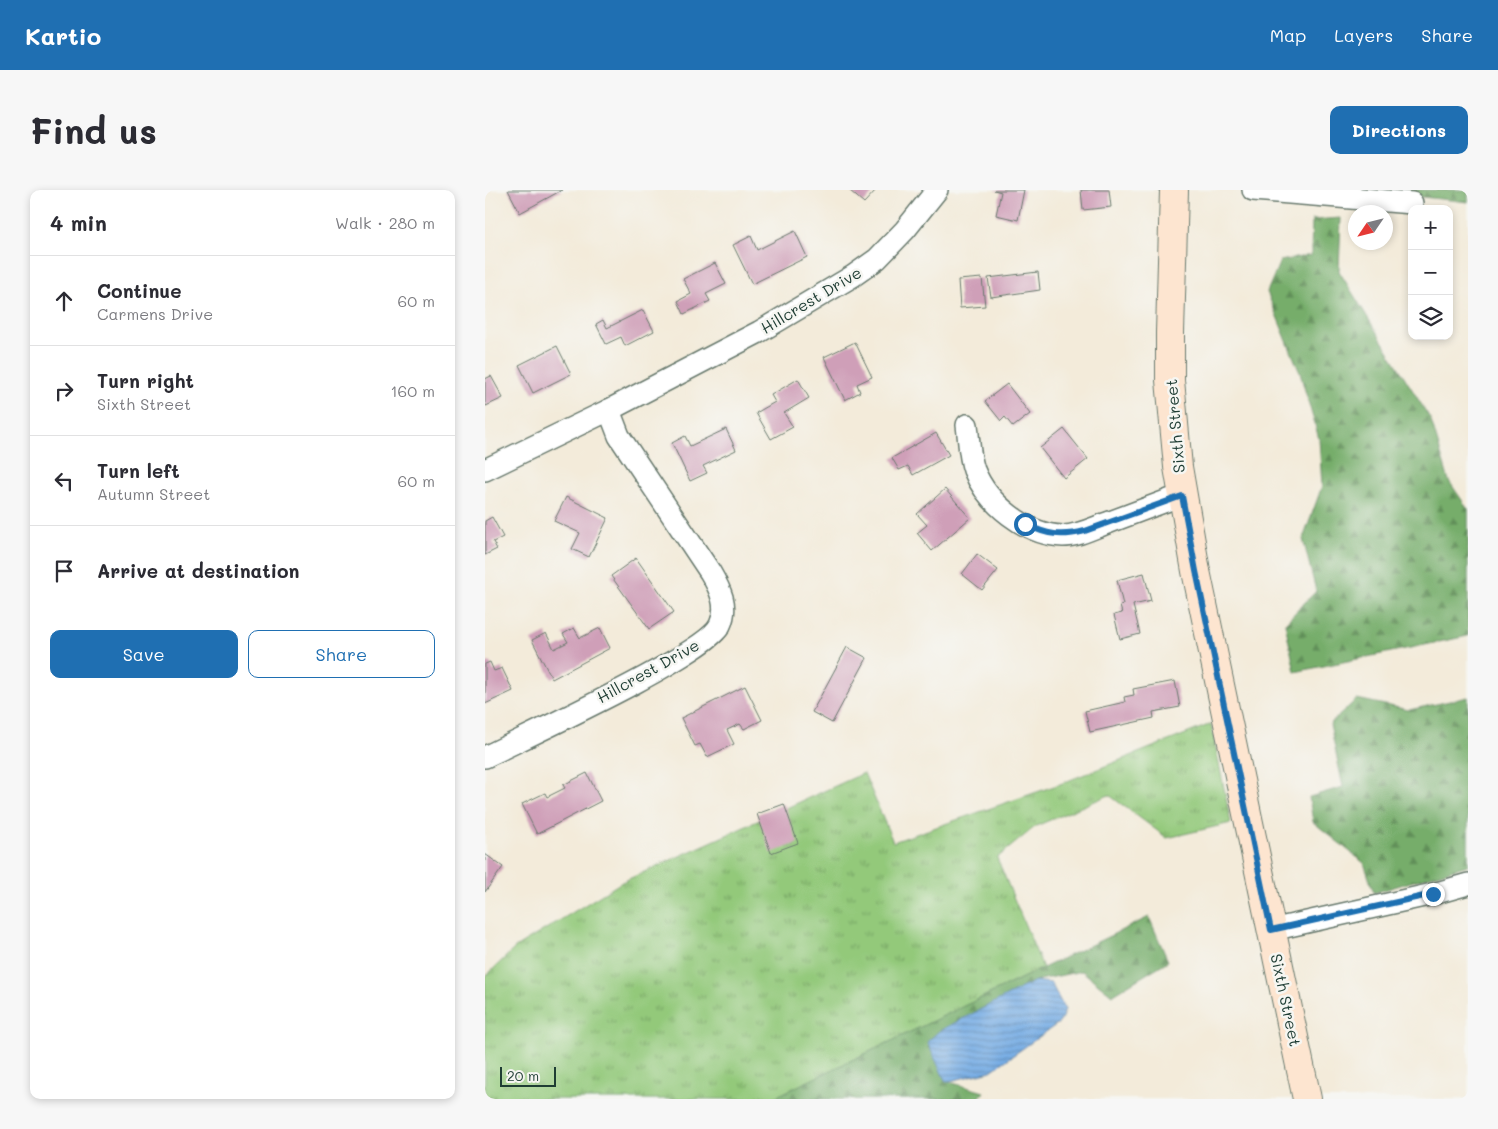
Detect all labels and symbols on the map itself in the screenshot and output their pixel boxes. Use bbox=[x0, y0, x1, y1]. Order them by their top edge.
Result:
north arrow bbox=[1348, 205, 1393, 250]
street label: Hillcrest Drive bbox=[757, 261, 865, 338]
street label: Sixth Street bbox=[1160, 378, 1189, 474]
route start bbox=[1014, 513, 1037, 536]
street label: Hillcrest Drive bbox=[593, 634, 703, 707]
route end bbox=[1422, 883, 1445, 906]
street label: Sixth Street bbox=[1266, 952, 1307, 1048]
scale bar bbox=[500, 1064, 556, 1087]

